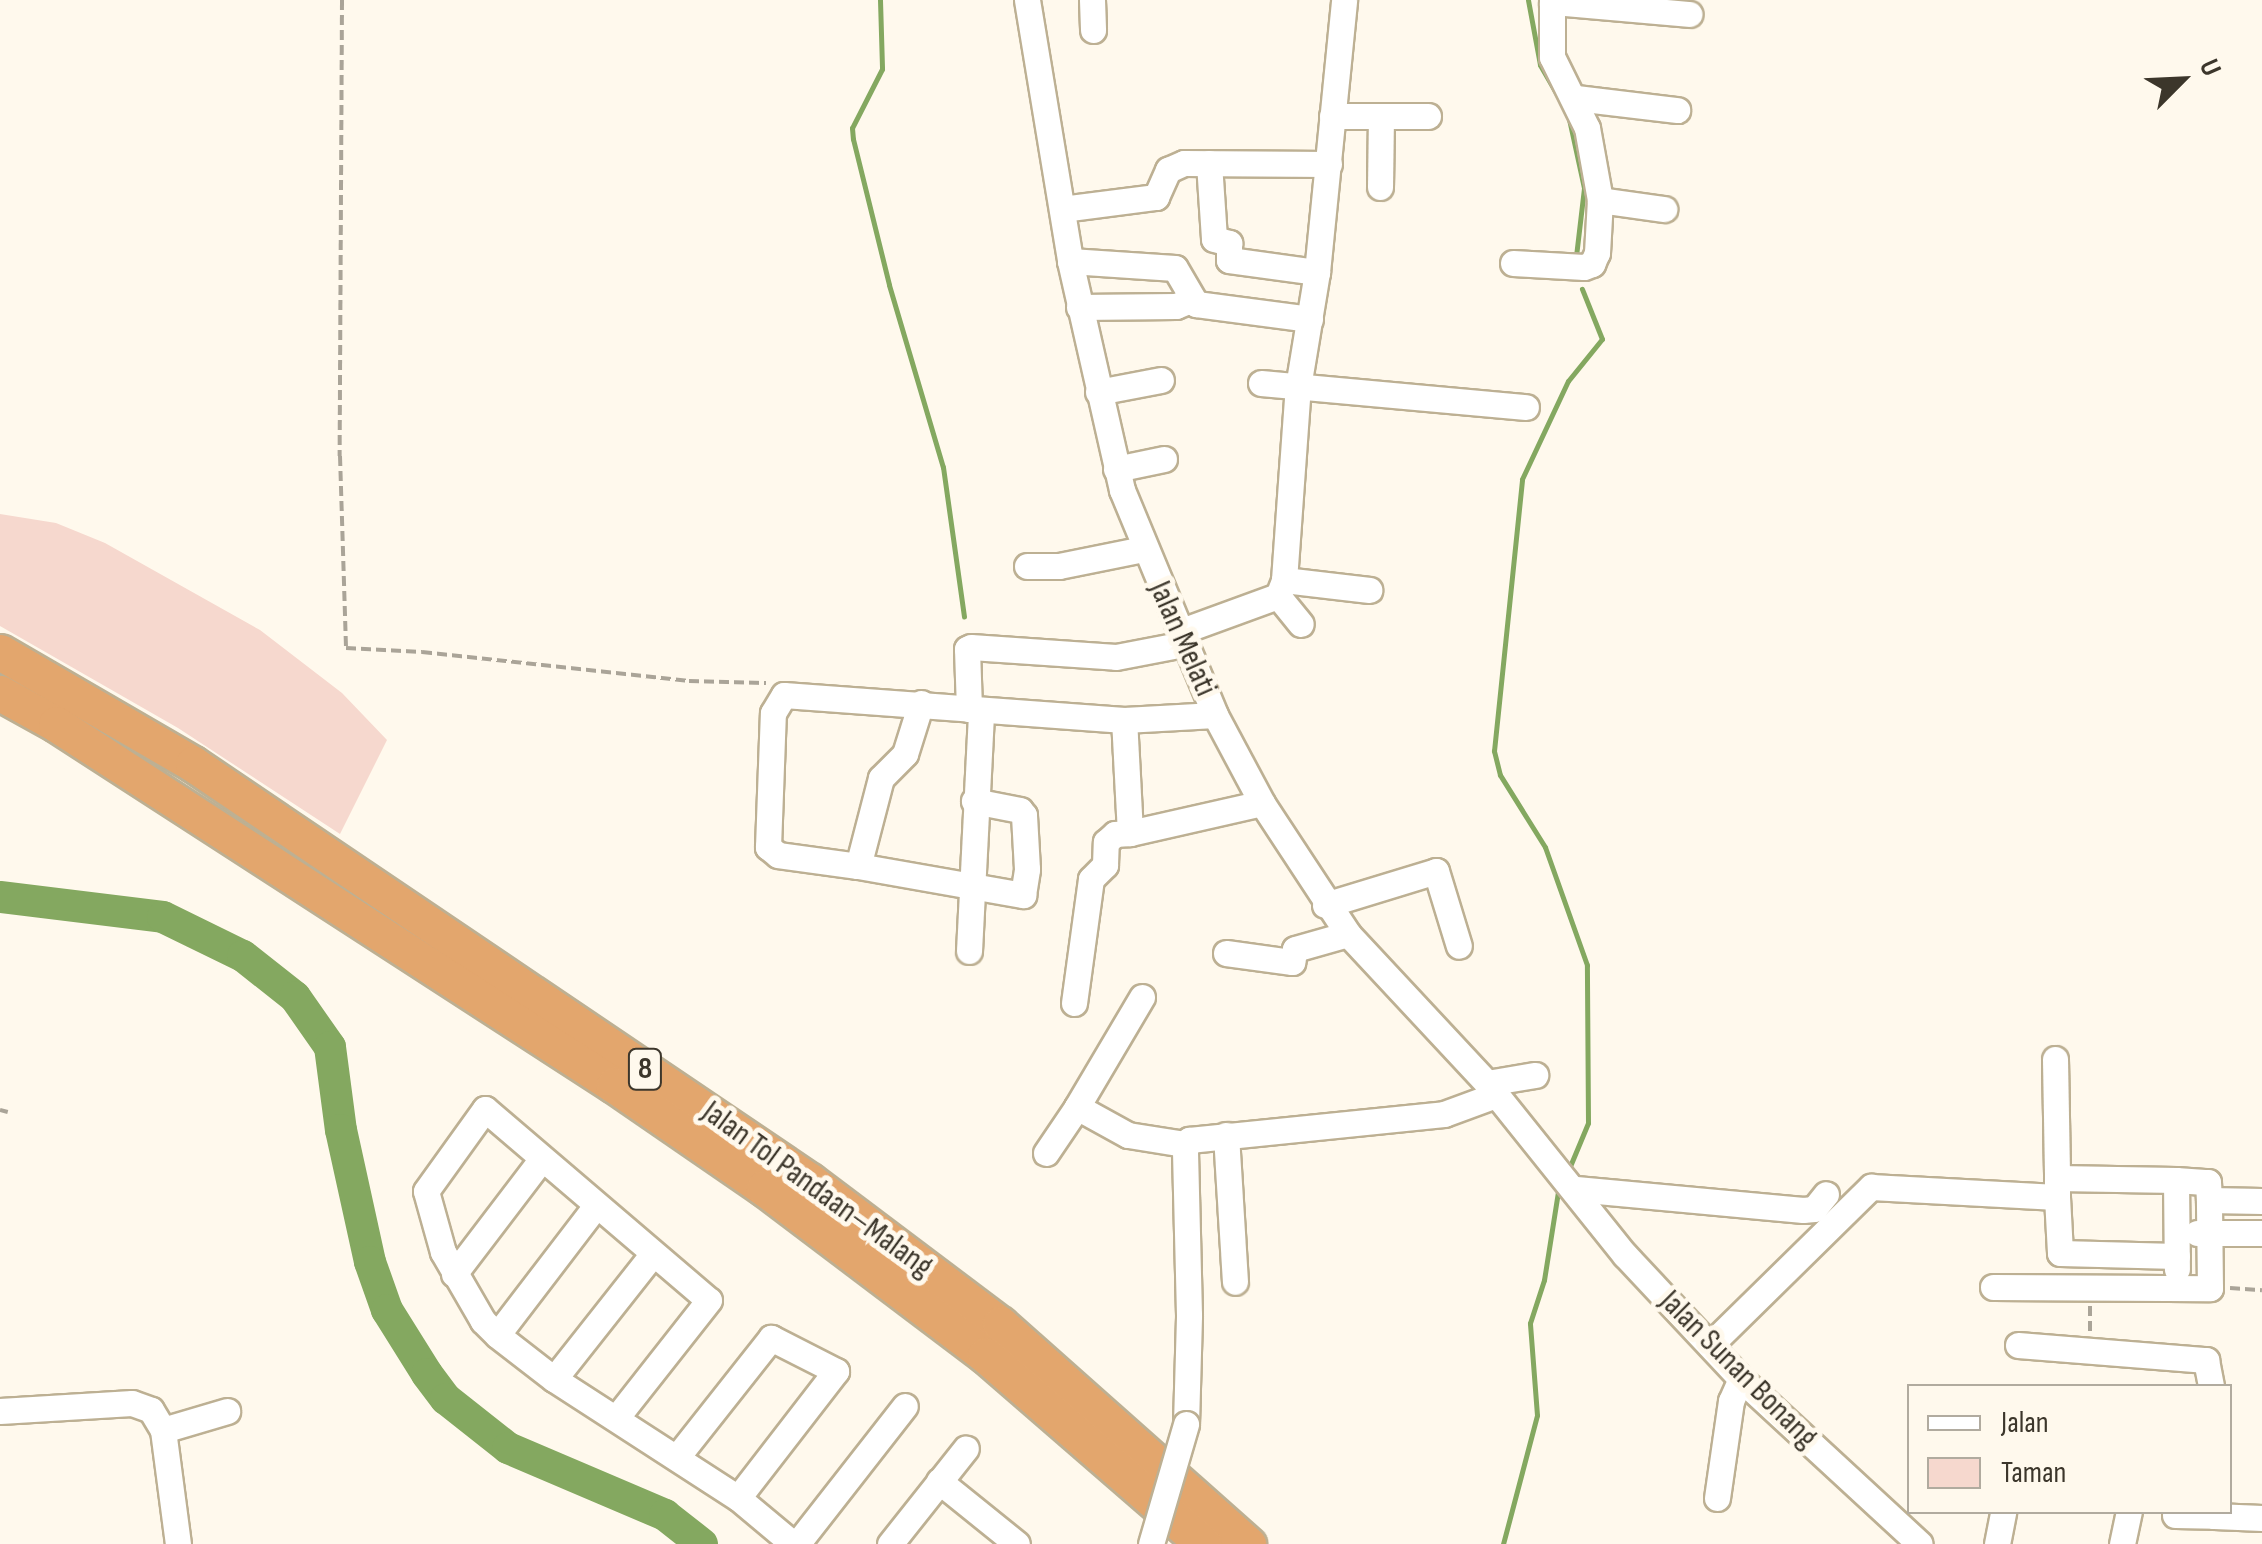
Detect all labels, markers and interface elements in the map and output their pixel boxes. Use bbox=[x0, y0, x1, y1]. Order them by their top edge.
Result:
north arrow bbox=[2132, 30, 2232, 130]
text: U bbox=[2192, 54, 2228, 81]
street label: Jalan Melati bbox=[1140, 576, 1224, 702]
road number: 8 bbox=[628, 1044, 662, 1094]
street label: Jalan Tol Pandaan–Malang bbox=[694, 1093, 940, 1287]
street label: Jalan Sunan Bonang bbox=[1651, 1283, 1825, 1457]
legend bbox=[1907, 1384, 2232, 1514]
text: Jalan bbox=[2001, 1405, 2049, 1441]
text: Taman bbox=[2001, 1455, 2066, 1491]

